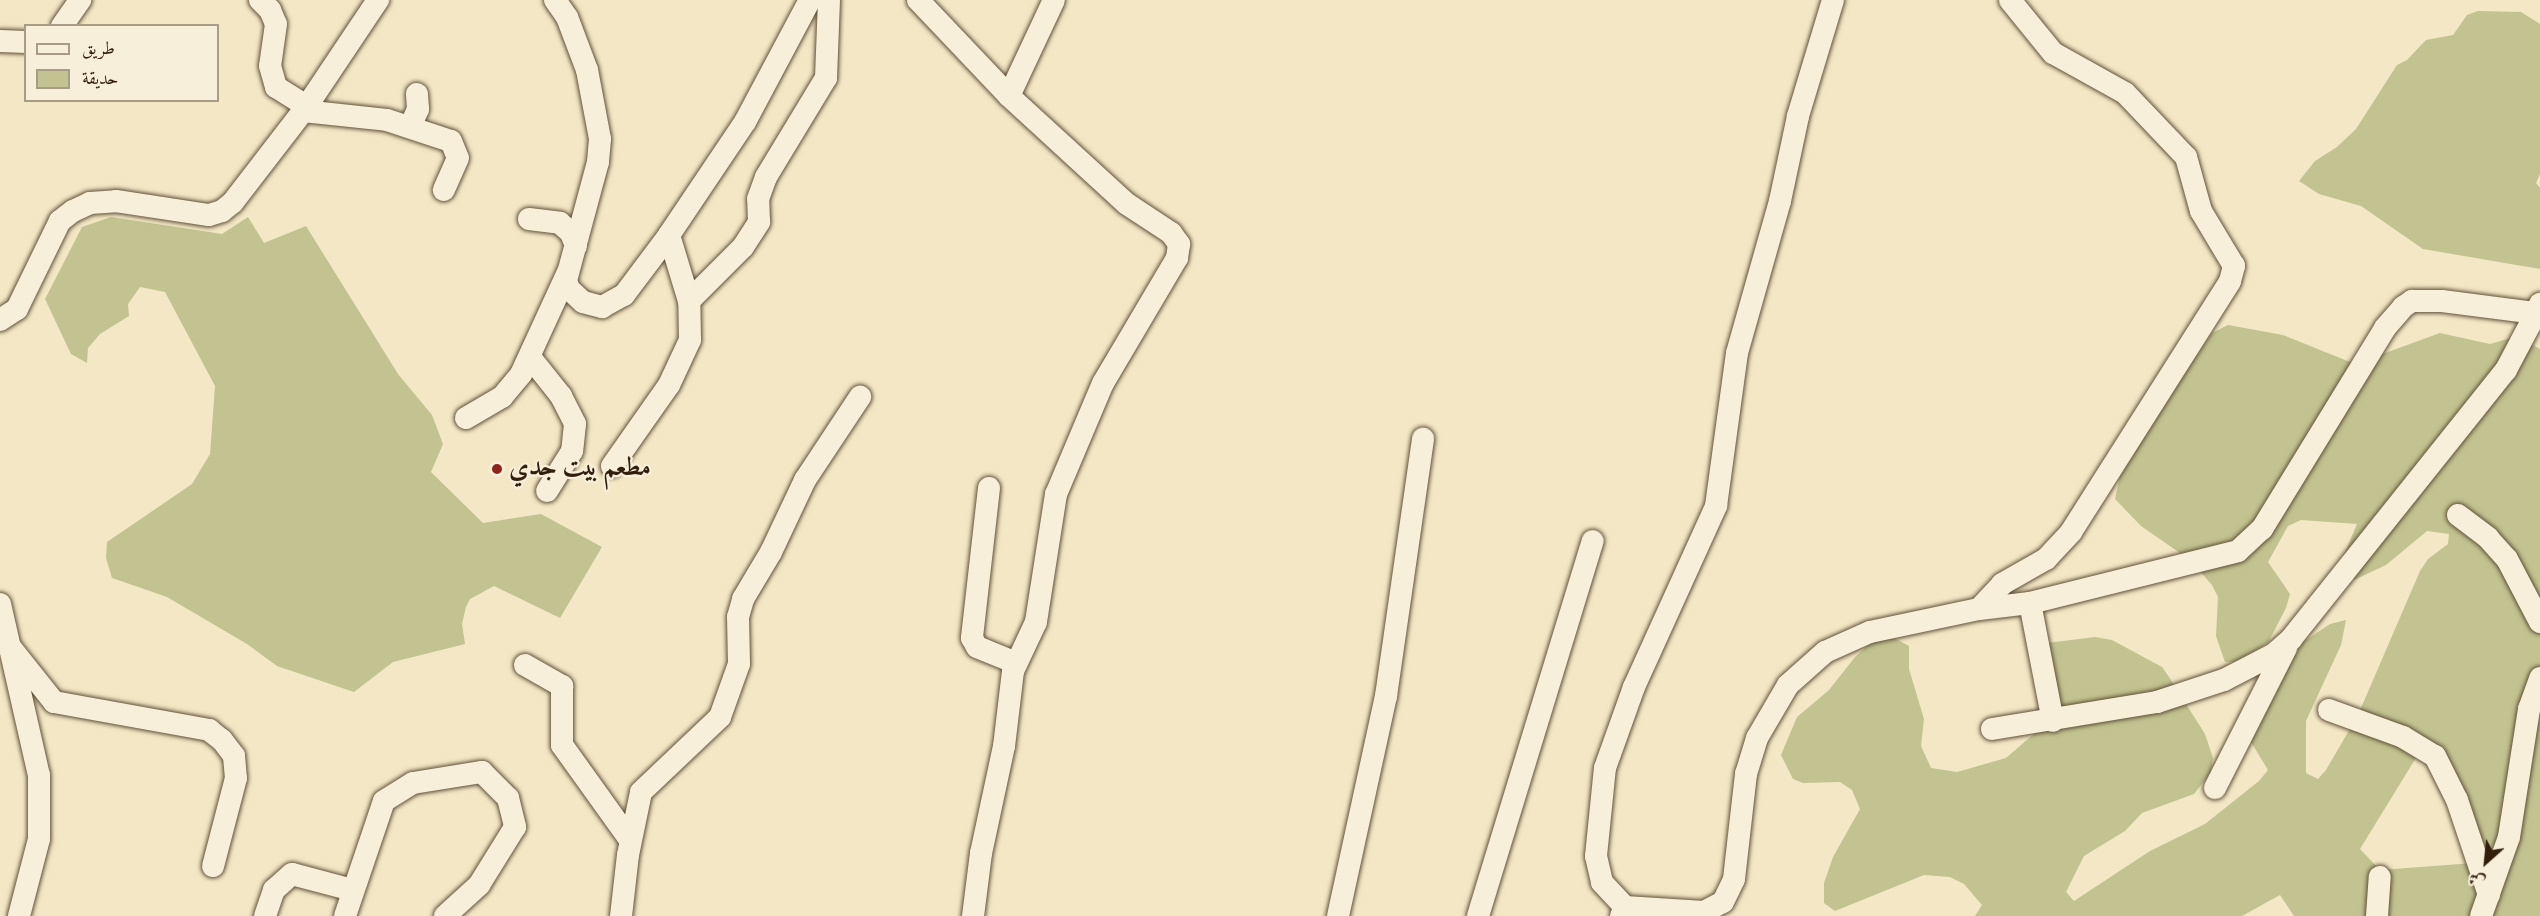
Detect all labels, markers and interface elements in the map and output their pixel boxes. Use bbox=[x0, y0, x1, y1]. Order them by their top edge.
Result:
legend bbox=[24, 24, 219, 102]
text: طريق bbox=[82, 37, 115, 63]
text: حديقة bbox=[82, 67, 118, 93]
place label: مطعم بيت جدي bbox=[509, 453, 651, 485]
marker: مطعم بيت جدي bbox=[490, 462, 504, 476]
north arrow bbox=[2456, 832, 2516, 892]
text: ش bbox=[2465, 865, 2490, 892]

